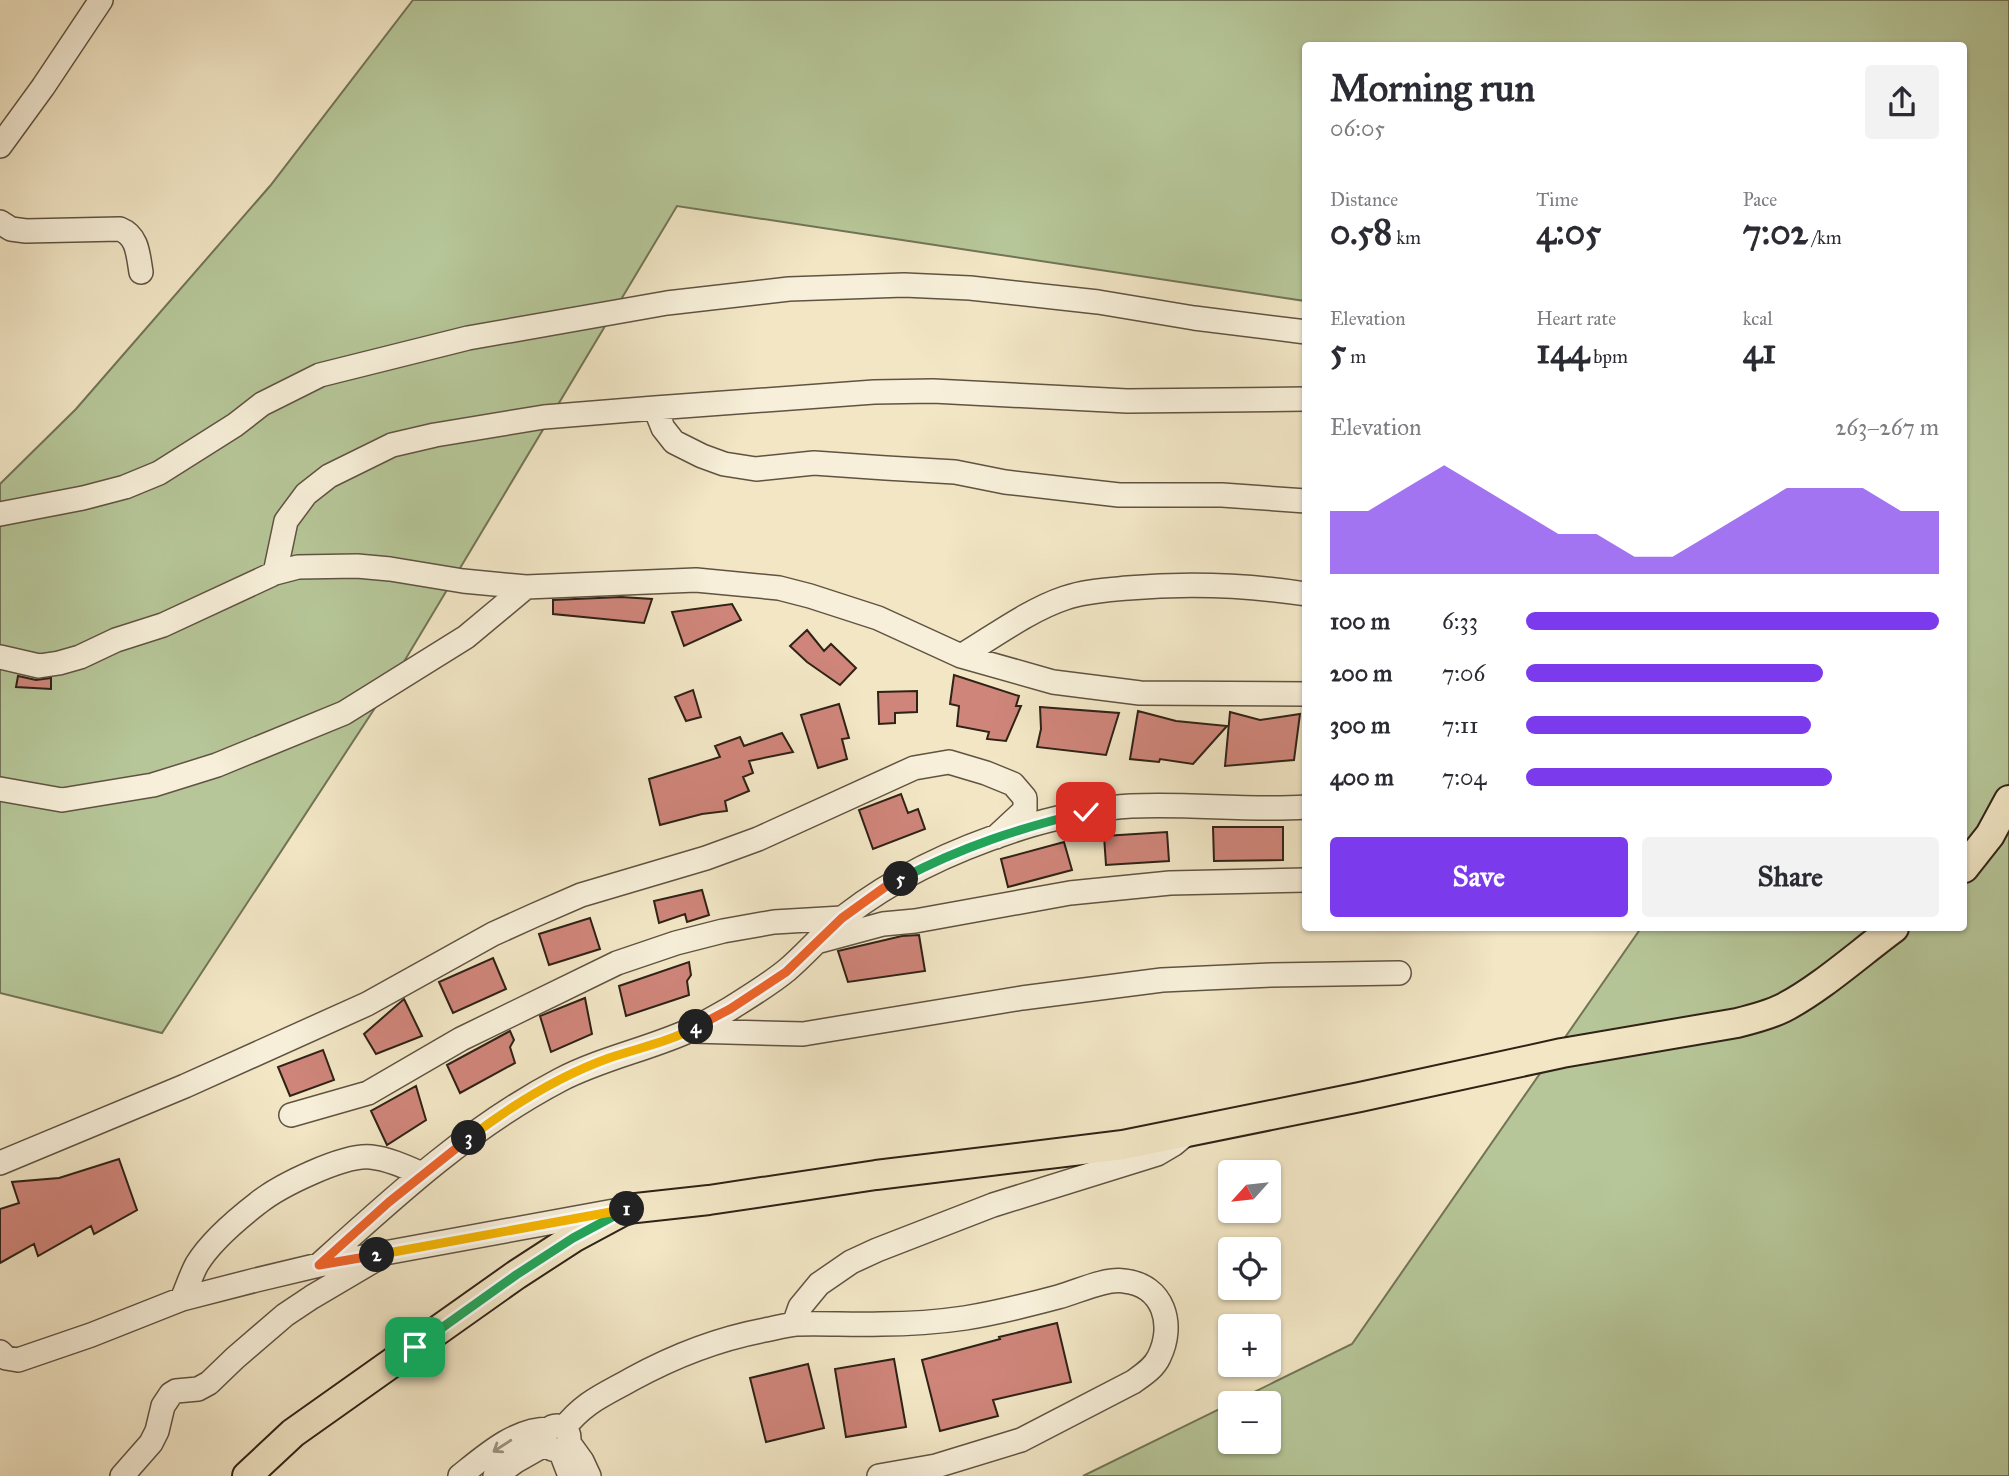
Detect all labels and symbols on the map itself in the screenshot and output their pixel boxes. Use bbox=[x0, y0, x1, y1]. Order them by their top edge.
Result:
pin bbox=[1056, 782, 1116, 842]
pin: 5 bbox=[884, 862, 918, 896]
pin: 4 bbox=[678, 1010, 714, 1044]
pin: 3 bbox=[452, 1120, 486, 1156]
north arrow bbox=[1218, 1160, 1281, 1223]
pin: 1 bbox=[610, 1192, 644, 1226]
pin: 2 bbox=[360, 1238, 394, 1272]
pin bbox=[385, 1317, 445, 1377]
one-way arrow bbox=[492, 1439, 512, 1453]

